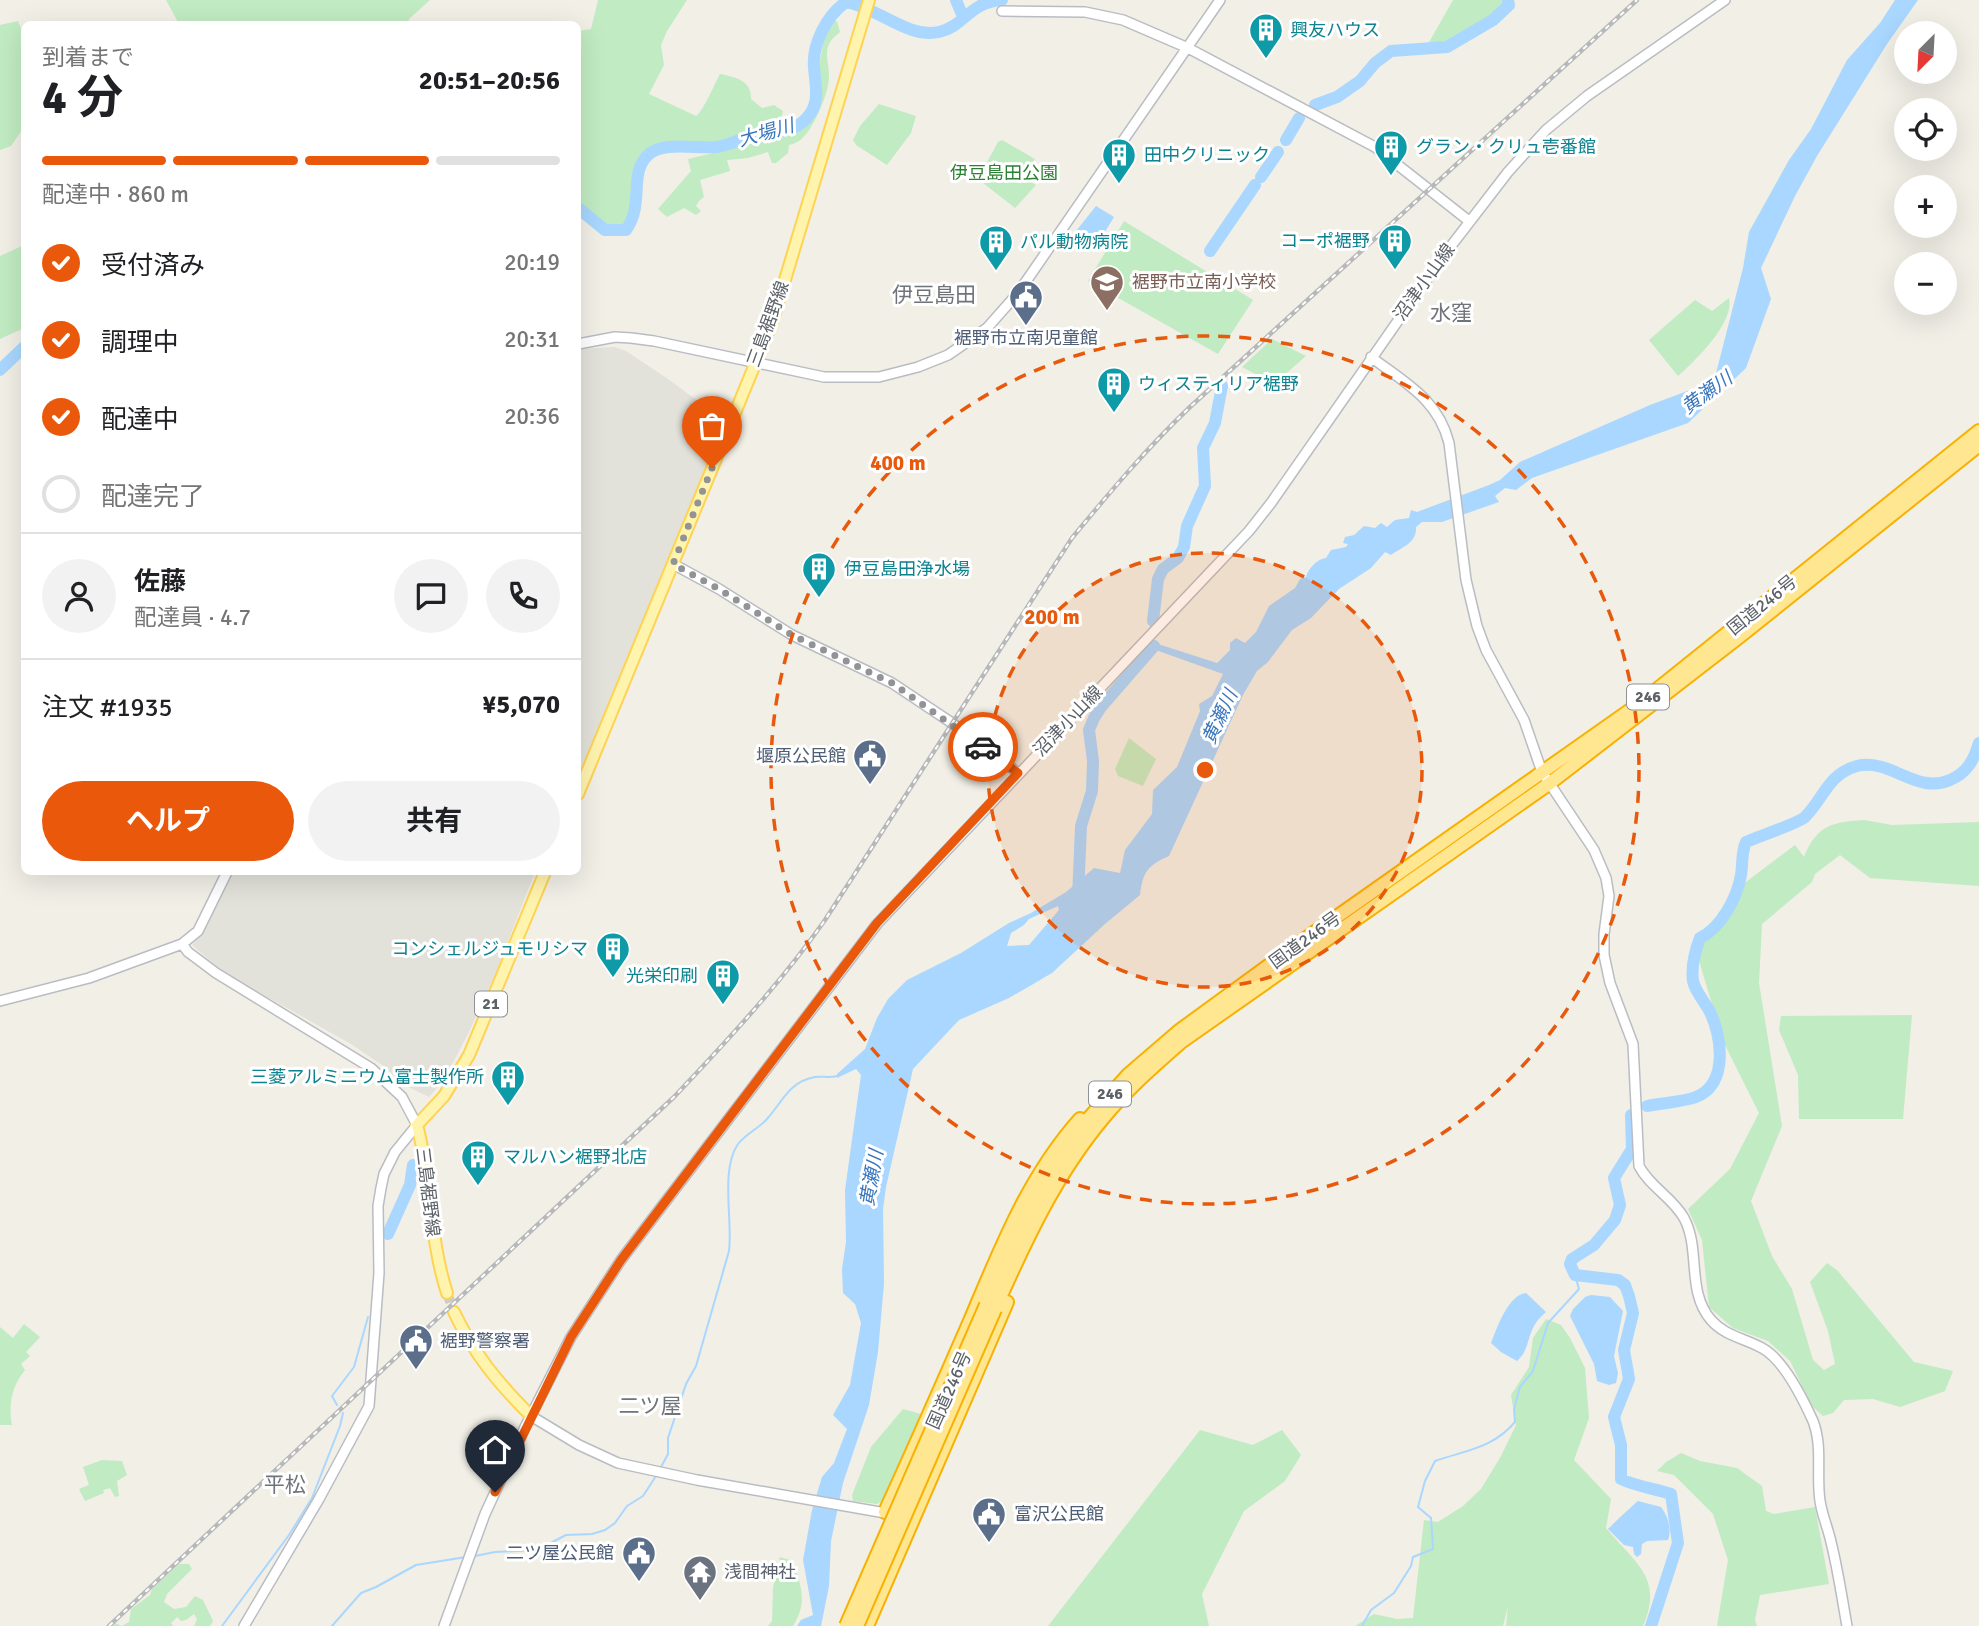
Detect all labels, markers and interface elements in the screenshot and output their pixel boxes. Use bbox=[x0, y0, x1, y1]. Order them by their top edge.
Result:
building icon: 興友ハウス bbox=[1247, 11, 1285, 60]
place label: 興友ハウス bbox=[1290, 19, 1380, 41]
north arrow bbox=[1894, 21, 1956, 84]
map controls bbox=[1894, 21, 1957, 315]
text: 到着まで bbox=[42, 43, 134, 72]
text: 20:51–20:56 bbox=[419, 65, 560, 97]
text: 4 分 bbox=[42, 70, 123, 126]
button: locate bbox=[1894, 98, 1957, 161]
water label: 大場川 bbox=[735, 113, 799, 152]
building icon: グラン・クリュ壱番館 bbox=[1372, 128, 1410, 177]
building icon: 田中クリニック bbox=[1100, 136, 1138, 185]
place label: グラン・クリュ壱番館 bbox=[1416, 136, 1596, 158]
place label: 田中クリニック bbox=[1144, 144, 1270, 166]
park label: 伊豆島田公園 bbox=[950, 162, 1058, 184]
button: + bbox=[1894, 175, 1957, 238]
text: 配達中 · 860 m bbox=[42, 180, 189, 209]
building icon: コーポ裾野 bbox=[1376, 222, 1414, 271]
building icon: パル動物病院 bbox=[977, 223, 1015, 272]
place label: コーポ裾野 bbox=[1280, 230, 1370, 252]
place label: パル動物病院 bbox=[1020, 231, 1128, 253]
street label: 沼津小山線 bbox=[1389, 239, 1459, 325]
icon: check bbox=[42, 244, 80, 282]
text: 20:19 bbox=[504, 248, 560, 277]
text: 受付済み bbox=[101, 250, 205, 282]
button: − bbox=[1894, 252, 1957, 315]
school or university icon: 裾野市立南小学校 bbox=[1088, 263, 1126, 312]
place label: 裾野市立南小学校 bbox=[1132, 271, 1276, 293]
street label: 三島裾野線 bbox=[742, 278, 794, 370]
public building icon: 裾野市立南児童館 bbox=[1007, 278, 1045, 327]
district label: 伊豆島田 bbox=[892, 282, 976, 308]
district label: 水窪 bbox=[1430, 300, 1472, 326]
icon: check bbox=[42, 321, 80, 359]
text: 20:31 bbox=[504, 325, 560, 354]
text: 調理中 bbox=[101, 327, 179, 359]
place label: 裾野市立南児童館 bbox=[954, 327, 1098, 349]
building icon: ウィスティリア裾野 bbox=[1095, 365, 1133, 414]
water label: 黄瀬川 bbox=[1677, 365, 1739, 419]
place label: ウィスティリア裾野 bbox=[1138, 373, 1299, 395]
pin bbox=[682, 396, 742, 468]
icon: check bbox=[42, 398, 80, 436]
text: 20:36 bbox=[504, 402, 560, 431]
text: 配達中 bbox=[101, 404, 179, 436]
icon: bag bbox=[693, 407, 731, 445]
text: 400 m bbox=[870, 450, 926, 476]
text: 配達完了 bbox=[101, 481, 205, 513]
building icon: 伊豆島田浄水場 bbox=[800, 550, 838, 599]
place label: 伊豆島田浄水場 bbox=[844, 558, 970, 580]
button: person bbox=[42, 559, 116, 633]
button: chat bbox=[394, 559, 468, 633]
button: phone bbox=[486, 559, 560, 633]
text: 佐藤 bbox=[134, 566, 186, 598]
street label: 国道246号 bbox=[1723, 570, 1801, 640]
text: 配達員 · 4.7 bbox=[134, 603, 251, 632]
text: 200 m bbox=[1024, 604, 1080, 630]
street label: 沼津小山線 bbox=[1029, 681, 1107, 761]
water label: 黄瀬川 bbox=[1197, 684, 1244, 748]
road number: 246 bbox=[1627, 684, 1669, 710]
text: ¥5,070 bbox=[482, 689, 560, 721]
text: 注文 #1935 bbox=[42, 692, 173, 724]
courier bbox=[948, 712, 1018, 782]
icon: car bbox=[964, 728, 1002, 766]
public building icon: 堰原公民館 bbox=[851, 737, 889, 786]
place label: 堰原公民館 bbox=[756, 745, 846, 767]
centre of rings bbox=[1193, 758, 1217, 782]
button: ヘルプ bbox=[42, 781, 294, 861]
button: 共有 bbox=[308, 781, 560, 861]
street label: 国道246号 bbox=[1265, 907, 1345, 973]
building icon: コンシェルジュモリシマ bbox=[594, 930, 632, 979]
place label: コンシェルジュモリシマ bbox=[391, 938, 588, 960]
building icon: 光栄印刷 bbox=[704, 957, 742, 1006]
place label: 光栄印刷 bbox=[626, 965, 698, 987]
road number: 21 bbox=[475, 992, 507, 1016]
building icon: 三菱アルミニウム富士製作所 bbox=[489, 1058, 527, 1107]
place label: 三菱アルミニウム富士製作所 bbox=[250, 1066, 484, 1088]
road number: 246 bbox=[1089, 1082, 1131, 1106]
building icon: マルハン裾野北店 bbox=[459, 1138, 497, 1187]
street label: 三島裾野線 bbox=[412, 1146, 444, 1238]
place label: マルハン裾野北店 bbox=[503, 1146, 647, 1168]
water label: 黄瀬川 bbox=[855, 1146, 889, 1208]
public building icon: 裾野警察署 bbox=[397, 1322, 435, 1371]
place label: 裾野警察署 bbox=[440, 1330, 530, 1352]
street label: 国道246号 bbox=[922, 1348, 976, 1432]
district label: 二ツ屋 bbox=[619, 1393, 682, 1419]
pin bbox=[465, 1420, 525, 1492]
icon: home bbox=[476, 1431, 514, 1469]
district label: 平松 bbox=[264, 1472, 306, 1498]
public building icon: 富沢公民館 bbox=[970, 1495, 1008, 1544]
place label: 富沢公民館 bbox=[1014, 1503, 1104, 1525]
public building icon: 二ツ屋公民館 bbox=[620, 1534, 658, 1583]
place label: 二ツ屋公民館 bbox=[506, 1542, 614, 1564]
temple icon: 浅間神社 bbox=[681, 1553, 719, 1602]
place label: 浅間神社 bbox=[724, 1561, 796, 1583]

